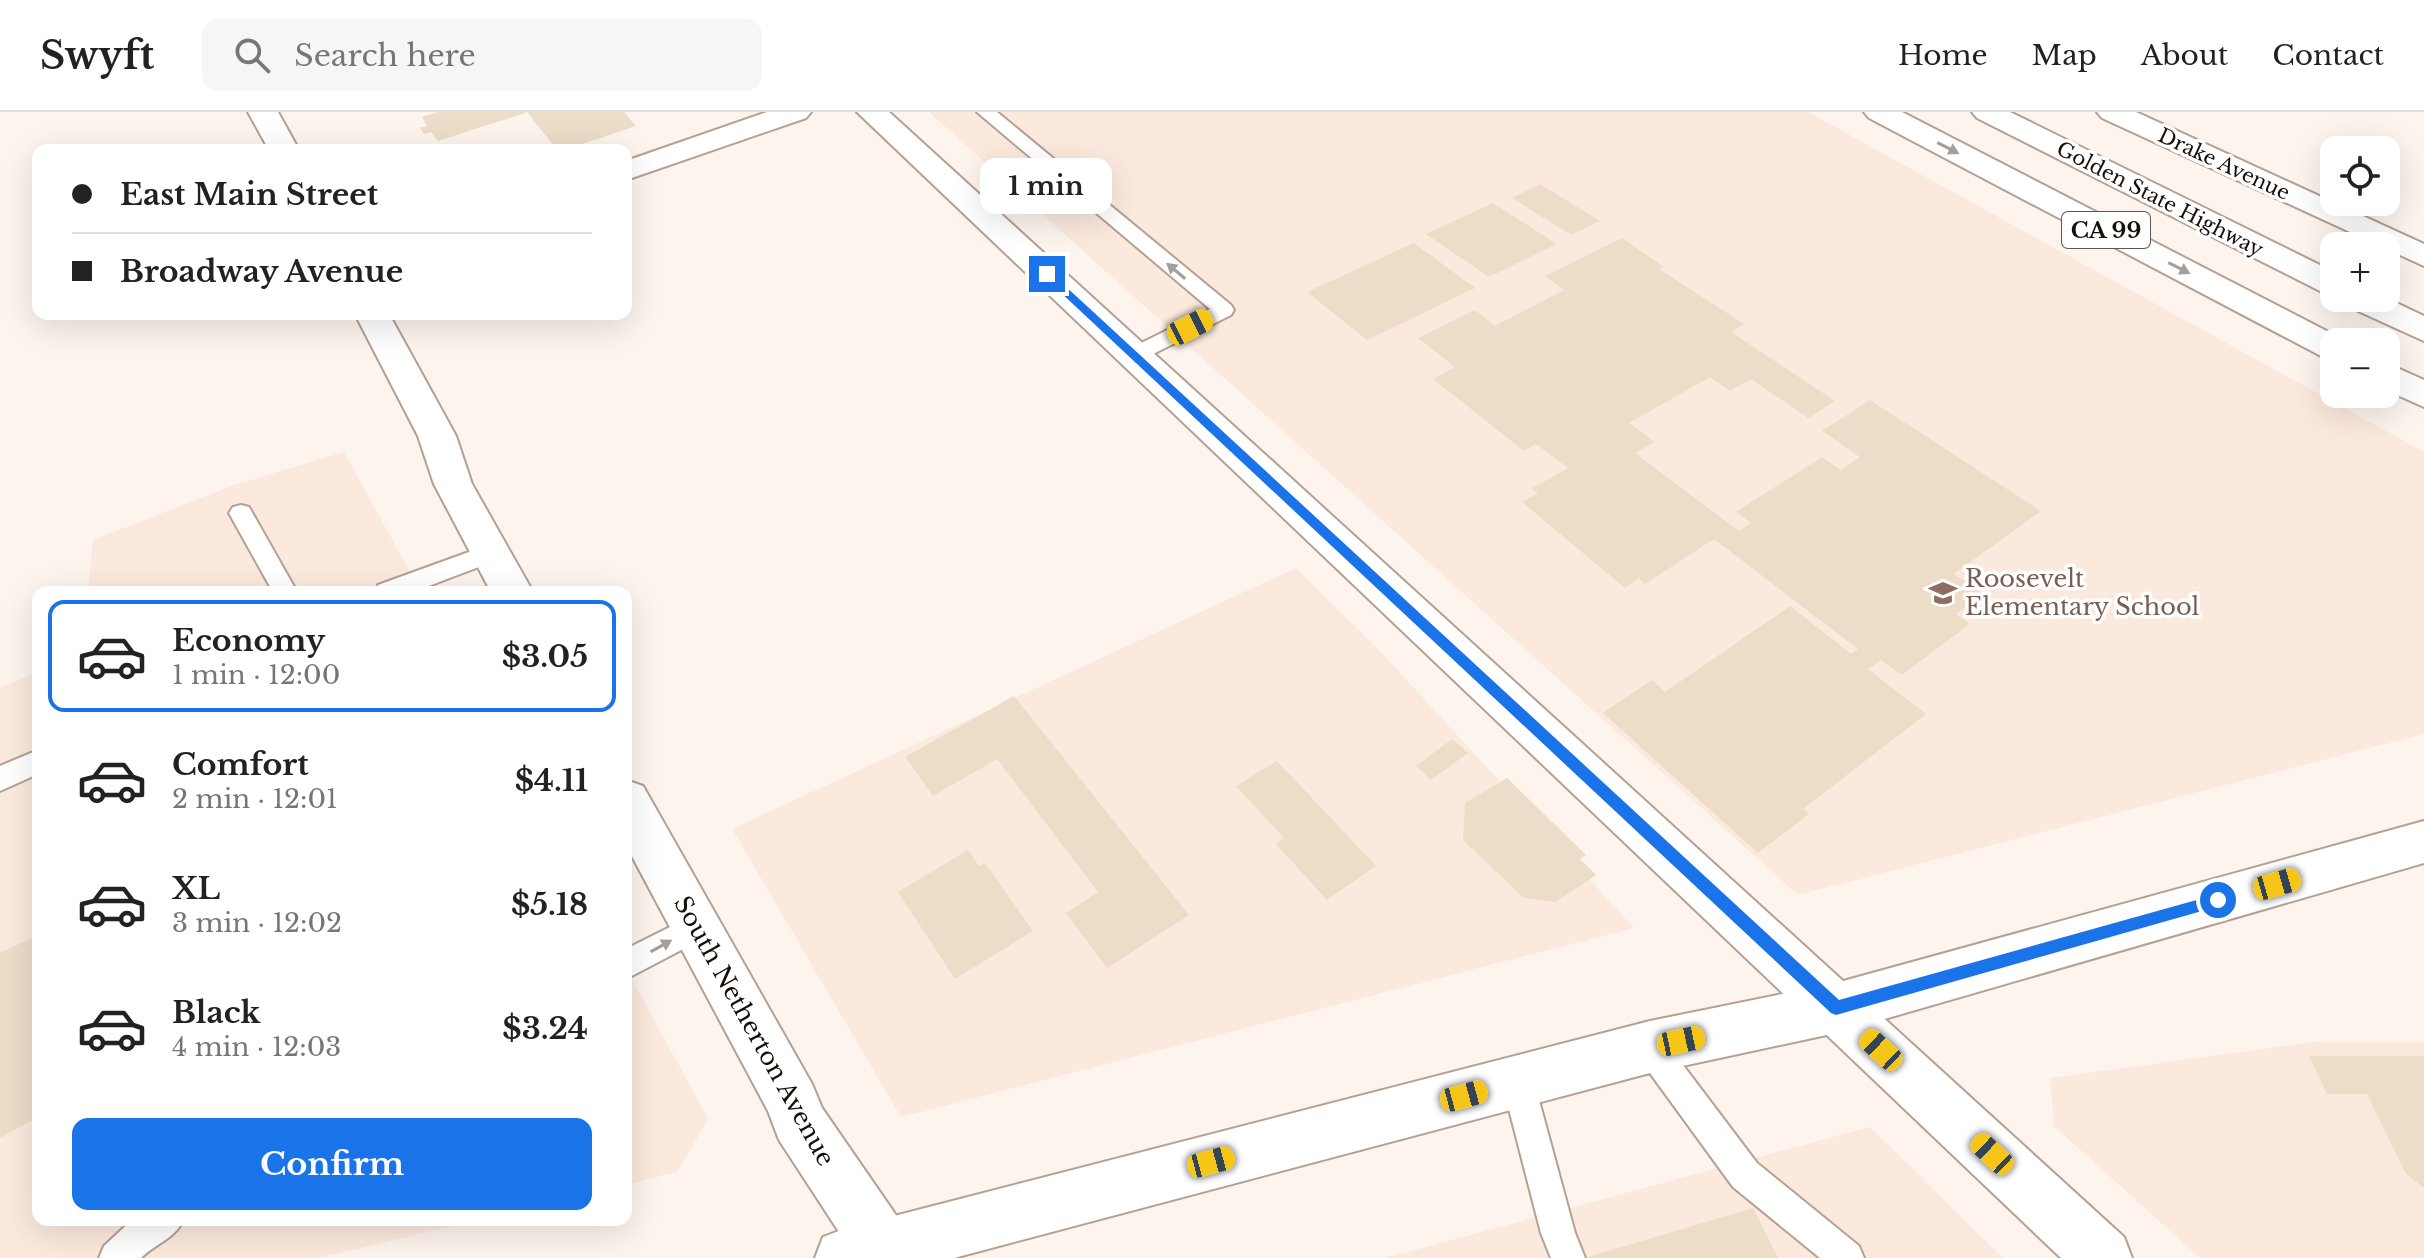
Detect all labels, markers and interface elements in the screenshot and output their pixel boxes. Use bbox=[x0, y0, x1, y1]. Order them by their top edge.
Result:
search box bbox=[202, 19, 762, 91]
text: Swyft bbox=[40, 32, 154, 79]
icon: search bbox=[230, 33, 274, 77]
text: Search here bbox=[294, 37, 476, 74]
text: Home bbox=[1898, 38, 1988, 73]
text: Map bbox=[2032, 38, 2097, 73]
text: About bbox=[2141, 38, 2228, 73]
text: Contact bbox=[2272, 38, 2384, 73]
street label: Drake Avenue bbox=[2154, 123, 2294, 205]
street label: Golden State Highway bbox=[2053, 136, 2267, 262]
map controls bbox=[2320, 136, 2400, 408]
button: locate bbox=[2320, 136, 2400, 216]
one-way arrow bbox=[1936, 141, 1959, 155]
callout: 1 min bbox=[981, 158, 1113, 214]
text: 1 min bbox=[1008, 170, 1084, 202]
text: East Main Street bbox=[120, 176, 378, 213]
road number: CA 99 bbox=[2062, 212, 2150, 248]
button: + bbox=[2320, 232, 2400, 312]
text: Broadway Avenue bbox=[120, 253, 403, 290]
route end bbox=[1029, 256, 1065, 292]
one-way arrow bbox=[2167, 261, 2190, 274]
one-way arrow bbox=[1167, 263, 1187, 280]
car bbox=[1163, 305, 1217, 349]
button: − bbox=[2320, 328, 2400, 408]
place label: Roosevelt Elementary School bbox=[1965, 564, 2200, 621]
school or university icon: Roosevelt Elementary School bbox=[1928, 578, 1958, 608]
icon: car bbox=[76, 620, 148, 692]
text: Economy bbox=[172, 622, 325, 659]
text: $3.05 bbox=[502, 638, 588, 675]
text: 1 min · 12:00 bbox=[172, 659, 340, 691]
icon: car bbox=[76, 744, 148, 816]
text: Comfort bbox=[172, 746, 309, 783]
text: $4.11 bbox=[515, 762, 588, 799]
text: 2 min · 12:01 bbox=[172, 783, 338, 815]
car bbox=[2251, 866, 2303, 902]
icon: car bbox=[76, 868, 148, 940]
text: XL bbox=[172, 870, 220, 907]
route start bbox=[2200, 882, 2236, 918]
text: $5.18 bbox=[511, 886, 588, 923]
street label: South Netherton Avenue bbox=[668, 891, 841, 1171]
text: 3 min · 12:02 bbox=[172, 907, 342, 939]
one-way arrow bbox=[650, 939, 672, 953]
icon: car bbox=[76, 992, 148, 1064]
text: Black bbox=[172, 994, 260, 1031]
text: $3.24 bbox=[502, 1010, 588, 1047]
car bbox=[1655, 1024, 1707, 1058]
car bbox=[1855, 1025, 1907, 1075]
text: 4 min · 12:03 bbox=[172, 1031, 341, 1063]
car bbox=[1438, 1078, 1490, 1114]
button: Confirm bbox=[72, 1118, 592, 1210]
car bbox=[1966, 1129, 2018, 1179]
car bbox=[1185, 1144, 1237, 1180]

